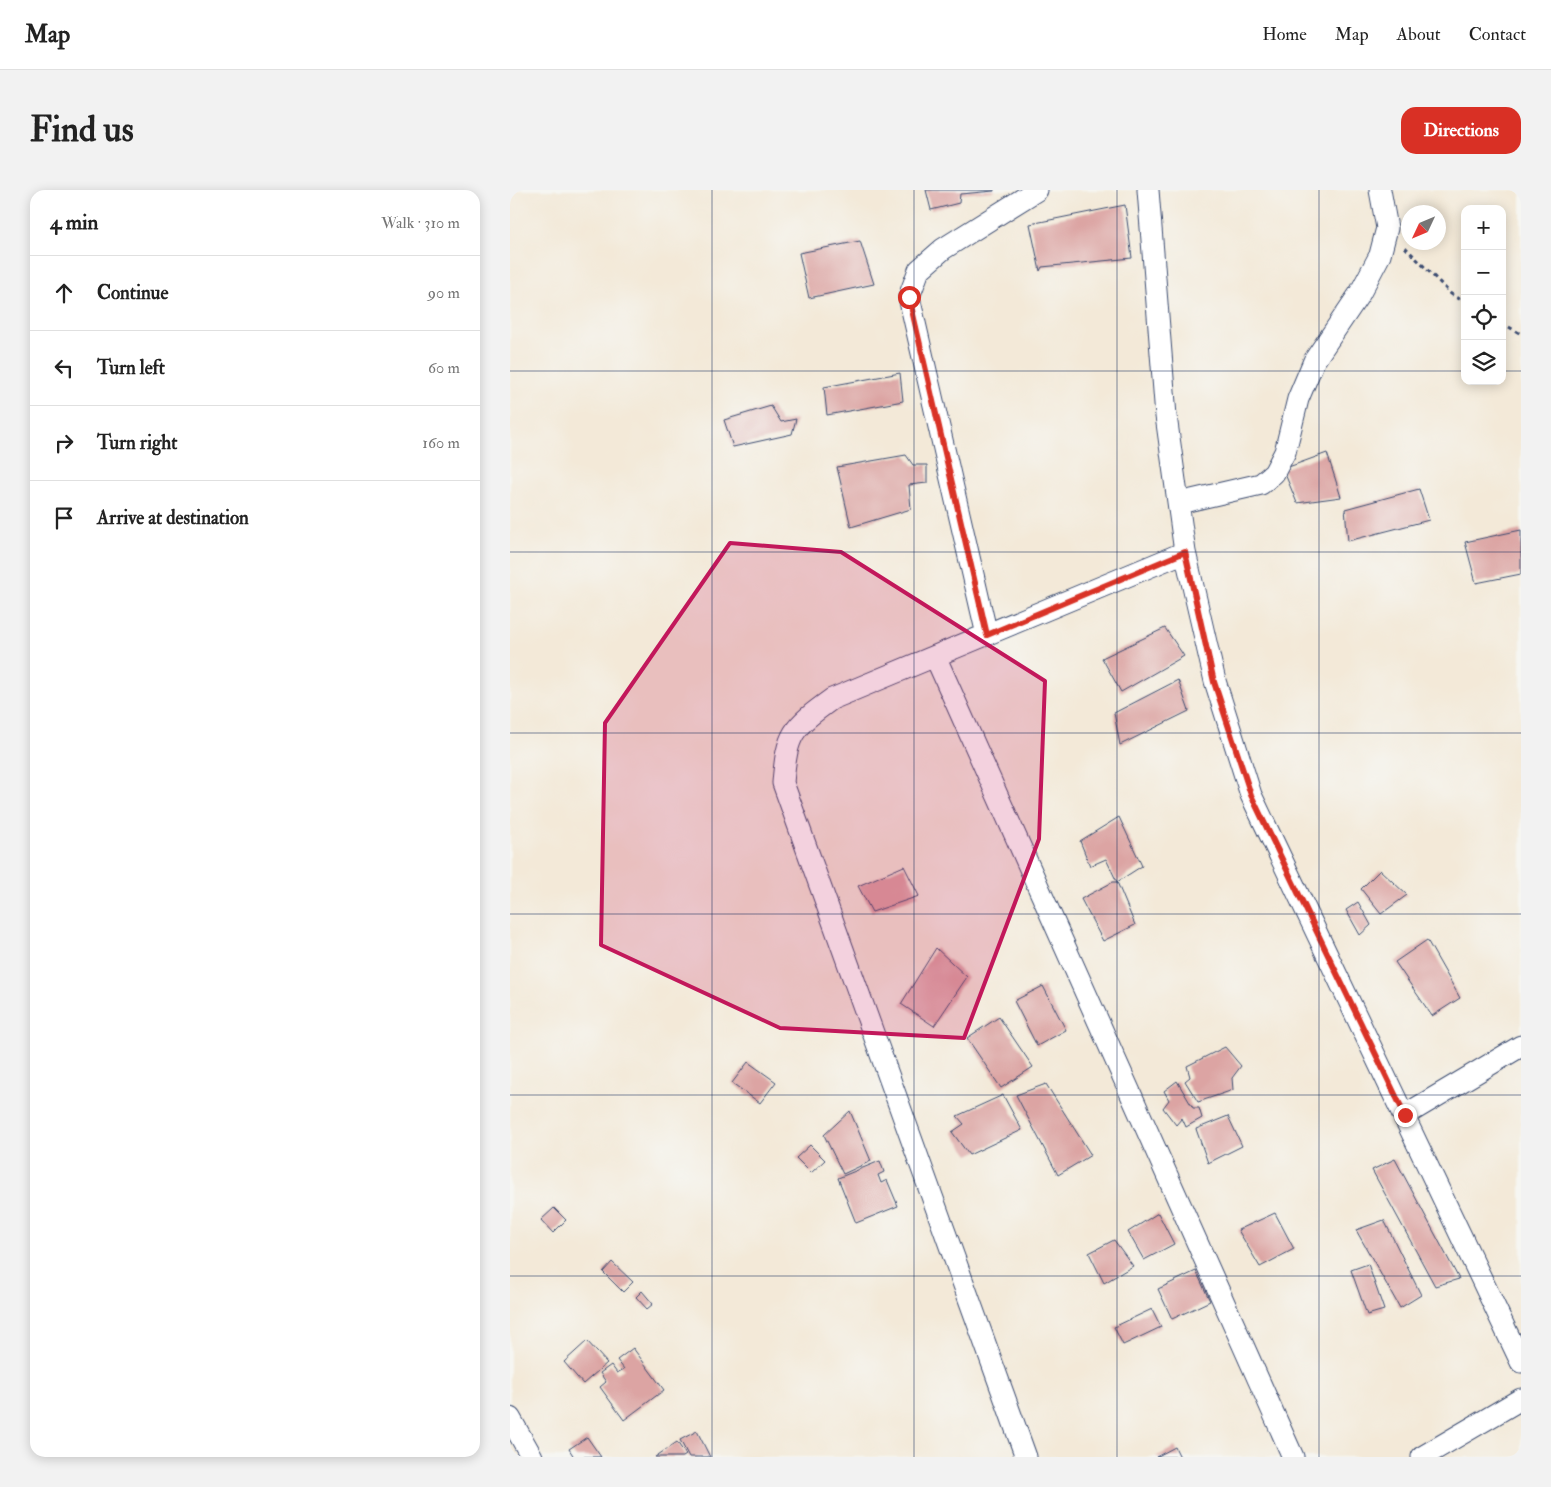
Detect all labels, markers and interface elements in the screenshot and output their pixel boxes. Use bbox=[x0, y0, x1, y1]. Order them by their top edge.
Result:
text: Map bbox=[25, 19, 70, 50]
text: Home bbox=[1262, 23, 1307, 46]
text: Map bbox=[1335, 23, 1369, 46]
text: About bbox=[1397, 23, 1441, 46]
text: Contact bbox=[1469, 23, 1526, 46]
button: Directions bbox=[1401, 107, 1521, 154]
text: Find us bbox=[30, 108, 134, 152]
north arrow bbox=[1401, 205, 1446, 250]
map controls bbox=[1461, 205, 1506, 385]
button: + bbox=[1461, 205, 1506, 250]
text: 4 min bbox=[50, 209, 98, 236]
text: Walk · 310 m bbox=[381, 213, 460, 233]
button: − bbox=[1461, 250, 1506, 295]
icon: ahead bbox=[50, 279, 78, 307]
text: Continue bbox=[97, 281, 168, 305]
text: 90 m bbox=[428, 283, 460, 303]
route start bbox=[898, 286, 921, 309]
button: locate bbox=[1461, 295, 1506, 340]
button: layers bbox=[1461, 340, 1506, 385]
icon: left bbox=[50, 354, 78, 382]
text: Turn left bbox=[97, 356, 165, 380]
text: 60 m bbox=[428, 358, 460, 378]
icon: right bbox=[50, 429, 78, 457]
text: Turn right bbox=[97, 431, 177, 455]
text: 160 m bbox=[422, 433, 460, 453]
icon: arrive bbox=[50, 504, 78, 532]
text: Arrive at destination bbox=[97, 506, 249, 530]
route end bbox=[1394, 1104, 1417, 1127]

